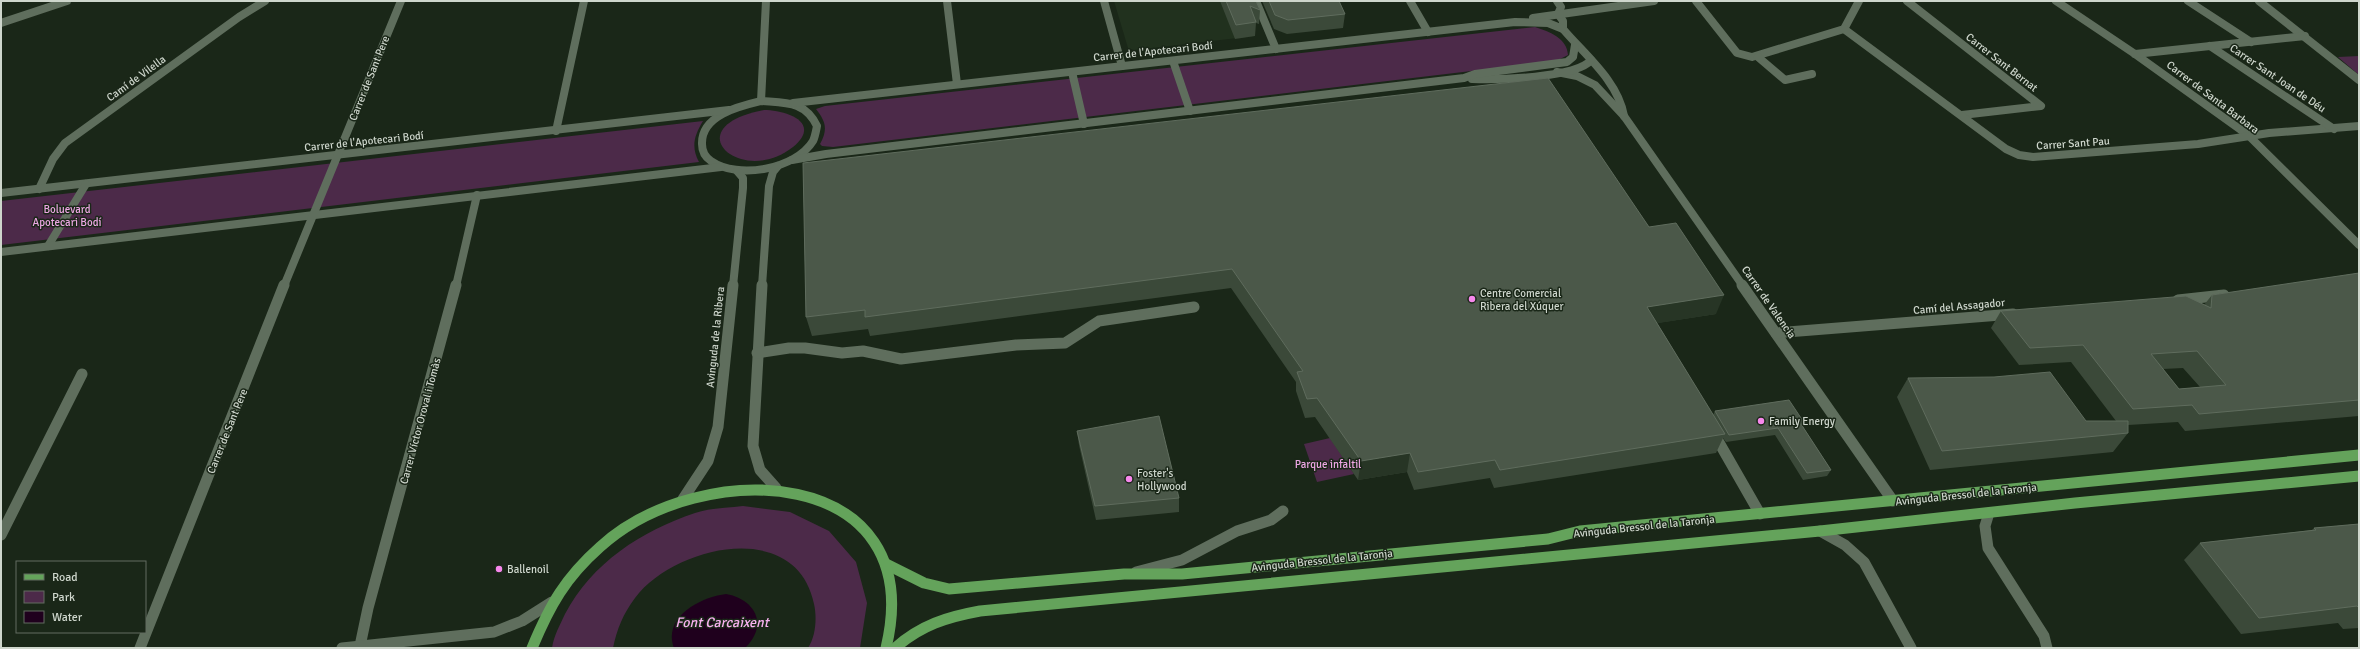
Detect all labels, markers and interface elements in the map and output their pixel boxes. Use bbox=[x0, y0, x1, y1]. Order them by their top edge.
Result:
street label: Carrer Sant Bernat bbox=[1963, 30, 2040, 95]
street label: Carrer de Sant Pere bbox=[346, 34, 392, 123]
street label: Carrer de l'Apotecari Bodí bbox=[1093, 39, 1213, 64]
street label: Carrer Sant Joan de Déu bbox=[2227, 41, 2328, 115]
street label: Camí de Vilella bbox=[104, 52, 169, 104]
street label: Carrer de Santa Barbara bbox=[2164, 58, 2262, 137]
street label: Carrer de l'Apotecari Bodí bbox=[304, 129, 424, 154]
street label: Carrer Sant Pau bbox=[2036, 134, 2110, 153]
park label: Boluevard Apotecari Bodí bbox=[33, 203, 102, 229]
street label: Carrer de Valencia bbox=[1739, 263, 1799, 341]
street label: Avinguda de la Ribera bbox=[704, 285, 727, 388]
place label: Centre Comercial Ribera del Xúquer bbox=[1480, 287, 1563, 313]
marker: Centre Comercial Ribera del Xúquer bbox=[1467, 294, 1477, 304]
street label: Camí del Assagador bbox=[1913, 296, 2005, 317]
street label: Carrer Víctor Oroval i Tomàs bbox=[397, 356, 444, 486]
street label: Carrer de Sant Pere bbox=[204, 387, 250, 476]
place label: Family Energy bbox=[1769, 415, 1836, 428]
marker: Family Energy bbox=[1756, 416, 1766, 426]
park label: Parque infaltil bbox=[1295, 458, 1361, 471]
place label: Foster's Hollywood bbox=[1137, 467, 1187, 493]
marker: Foster's Hollywood bbox=[1124, 474, 1134, 484]
street label: Avinguda Bressol de la Taronja bbox=[1895, 481, 2038, 508]
street label: Avinguda Bressol de la Taronja bbox=[1573, 513, 1716, 540]
street label: Avinguda Bressol de la Taronja bbox=[1251, 547, 1394, 574]
legend bbox=[16, 561, 146, 633]
place label: Ballenoil bbox=[507, 563, 549, 576]
marker: Ballenoil bbox=[494, 564, 504, 574]
text: Road bbox=[52, 570, 78, 585]
text: Park bbox=[52, 590, 75, 605]
text: Water bbox=[52, 610, 83, 625]
water label: Font Carcaixent bbox=[675, 614, 771, 631]

